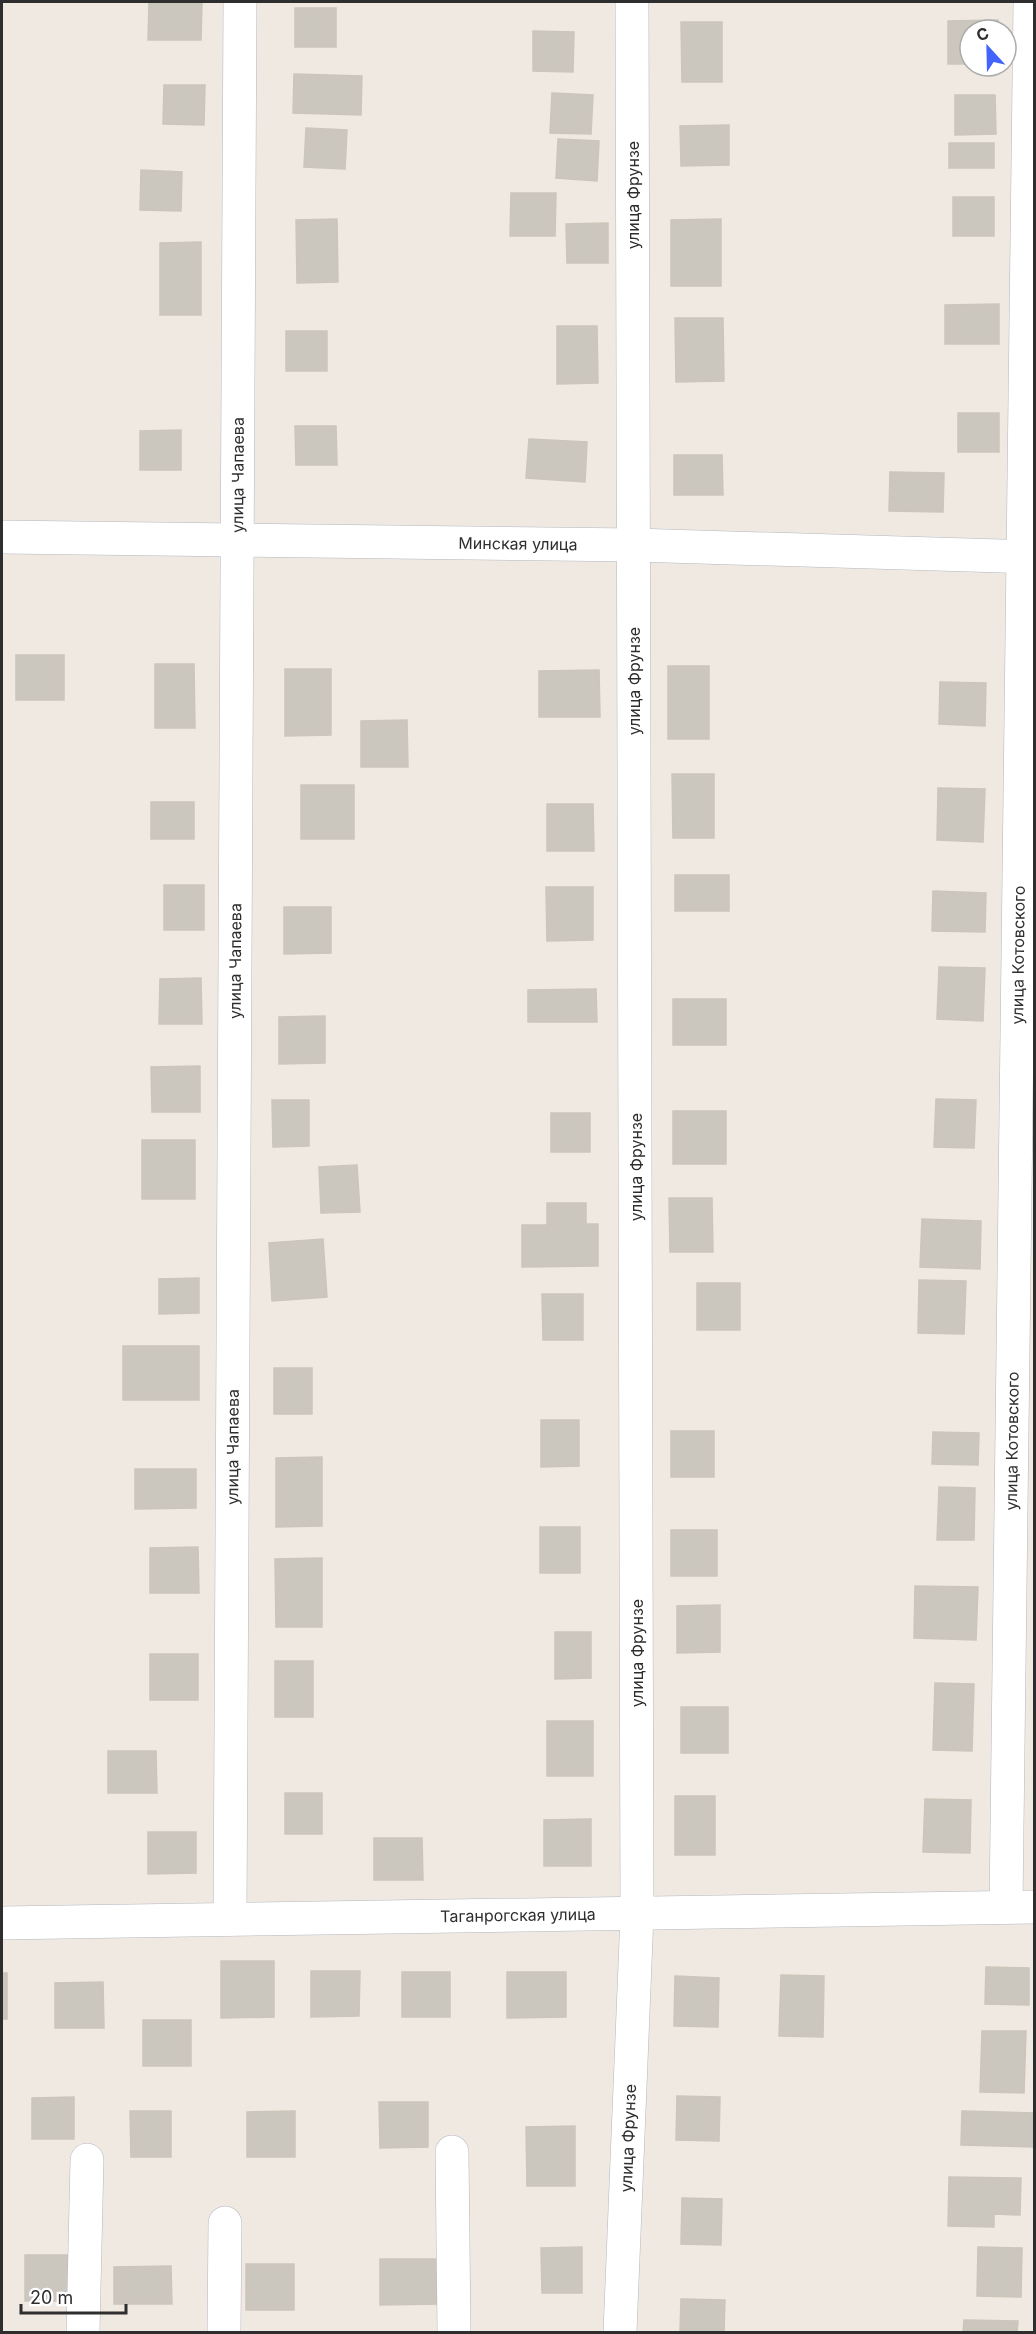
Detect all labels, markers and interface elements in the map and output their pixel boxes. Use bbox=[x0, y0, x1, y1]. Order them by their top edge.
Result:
north arrow bbox=[958, 18, 1018, 78]
text: С bbox=[973, 23, 992, 46]
street label: улица Фрунзе bbox=[623, 141, 643, 249]
street label: улица Чапаева bbox=[227, 417, 248, 533]
street label: Минская улица bbox=[458, 533, 578, 554]
street label: улица Фрунзе bbox=[624, 627, 644, 735]
street label: улица Котовского bbox=[1007, 886, 1029, 1025]
street label: улица Чапаева bbox=[225, 903, 245, 1019]
street label: улица Фрунзе bbox=[626, 1113, 646, 1221]
street label: улица Котовского bbox=[1001, 1371, 1023, 1511]
street label: улица Чапаева bbox=[222, 1389, 243, 1505]
street label: улица Фрунзе bbox=[627, 1599, 647, 1707]
street label: Таганрогская улица bbox=[440, 1904, 596, 1926]
street label: улица Фрунзе bbox=[616, 2084, 640, 2193]
scale bar bbox=[21, 2277, 126, 2315]
text: 20 m bbox=[30, 2287, 73, 2308]

